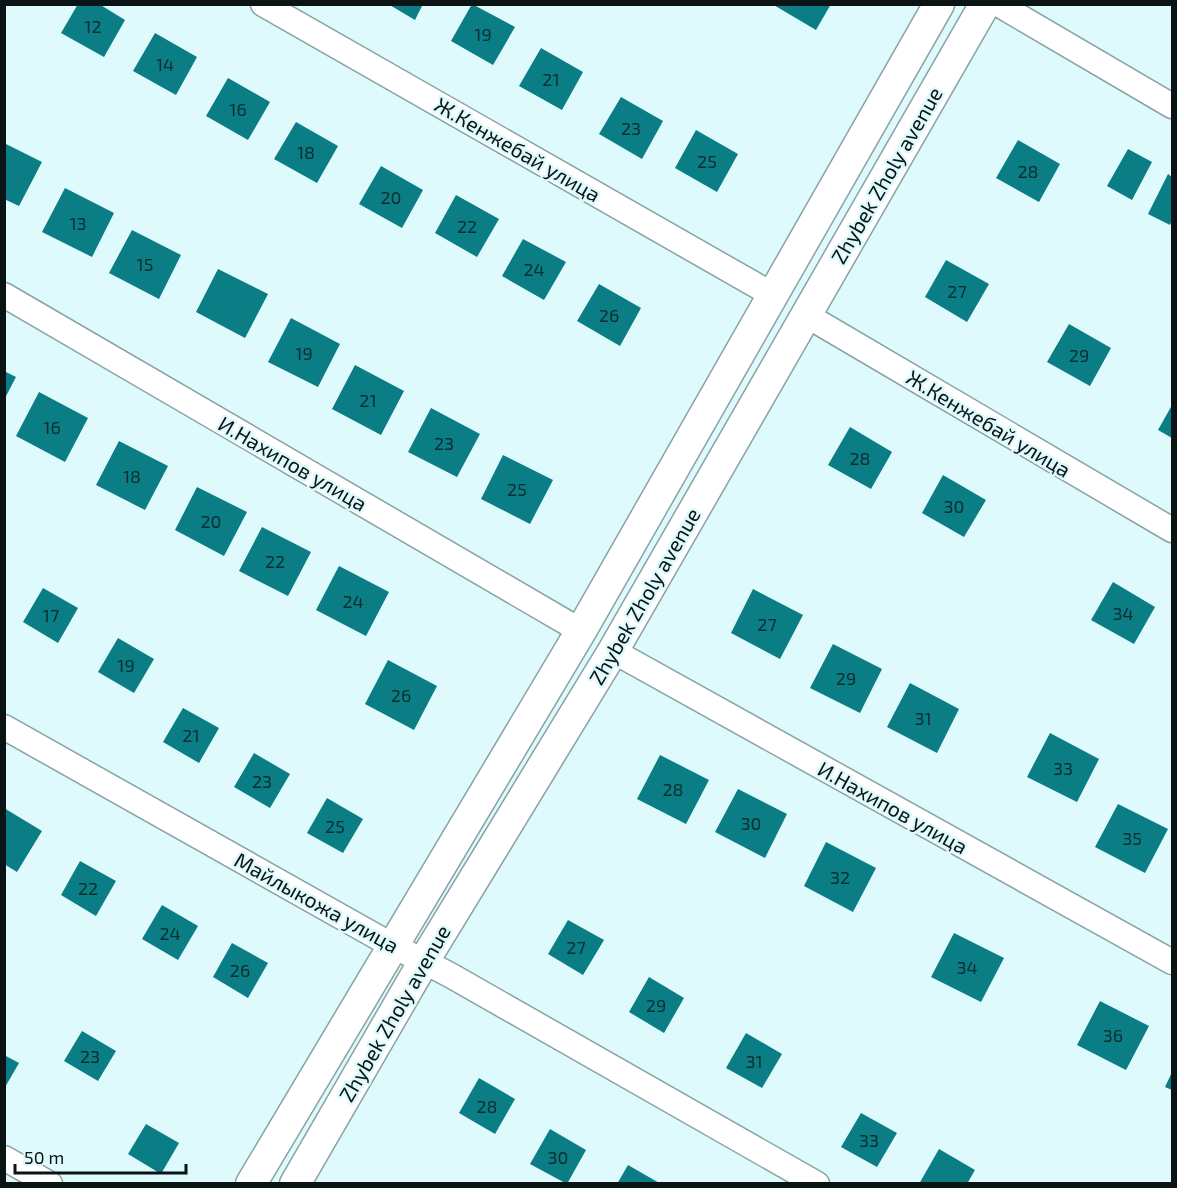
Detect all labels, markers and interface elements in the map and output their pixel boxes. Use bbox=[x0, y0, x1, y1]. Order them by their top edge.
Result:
house number: 12 bbox=[84, 15, 102, 37]
house number: 19 bbox=[474, 23, 492, 45]
house number: 14 bbox=[156, 53, 174, 75]
house number: 21 bbox=[542, 68, 560, 90]
street label: Zhybek Zholy avenue bbox=[825, 82, 947, 268]
street label: Ж.Кенжебай улица bbox=[430, 91, 605, 207]
house number: 16 bbox=[229, 98, 247, 120]
house number: 23 bbox=[621, 117, 641, 139]
house number: 18 bbox=[297, 141, 315, 163]
house number: 25 bbox=[697, 150, 717, 172]
house number: 28 bbox=[1017, 160, 1039, 182]
house number: 20 bbox=[381, 186, 401, 208]
house number: 13 bbox=[69, 212, 87, 234]
house number: 22 bbox=[457, 215, 477, 237]
house number: 15 bbox=[137, 253, 153, 275]
house number: 24 bbox=[523, 258, 545, 280]
house number: 27 bbox=[947, 280, 967, 302]
house number: 26 bbox=[599, 304, 619, 326]
house number: 19 bbox=[295, 342, 313, 364]
house number: 29 bbox=[1069, 344, 1089, 366]
street label: Ж.Кенжебай улица bbox=[902, 364, 1076, 483]
house number: 21 bbox=[359, 389, 377, 411]
street label: И.Нахипов улица bbox=[214, 410, 372, 517]
house number: 16 bbox=[43, 416, 61, 438]
house number: 23 bbox=[434, 432, 454, 454]
house number: 28 bbox=[849, 447, 871, 469]
house number: 18 bbox=[123, 465, 141, 487]
house number: 25 bbox=[507, 478, 527, 500]
house number: 30 bbox=[944, 495, 964, 517]
street label: Zhybek Zholy avenue bbox=[583, 503, 705, 689]
house number: 20 bbox=[201, 510, 221, 532]
house number: 22 bbox=[265, 550, 285, 572]
house number: 24 bbox=[342, 590, 364, 612]
house number: 34 bbox=[1112, 602, 1134, 624]
house number: 17 bbox=[43, 604, 59, 626]
house number: 27 bbox=[757, 613, 777, 635]
house number: 19 bbox=[117, 654, 135, 676]
house number: 29 bbox=[836, 667, 856, 689]
house number: 26 bbox=[391, 684, 411, 706]
house number: 31 bbox=[914, 707, 932, 729]
house number: 21 bbox=[182, 724, 200, 746]
street label: И.Нахипов улица bbox=[813, 755, 972, 859]
house number: 33 bbox=[1053, 757, 1073, 779]
house number: 23 bbox=[252, 770, 272, 792]
house number: 28 bbox=[662, 778, 684, 800]
house number: 30 bbox=[741, 812, 761, 834]
house number: 25 bbox=[325, 815, 345, 837]
house number: 35 bbox=[1122, 827, 1142, 849]
street label: Майлыкожа улица bbox=[230, 846, 403, 958]
house number: 32 bbox=[830, 866, 850, 888]
house number: 22 bbox=[78, 877, 98, 899]
street label: Zhybek Zholy avenue bbox=[333, 920, 455, 1106]
house number: 24 bbox=[159, 922, 181, 944]
house number: 27 bbox=[566, 936, 586, 958]
house number: 34 bbox=[956, 956, 978, 978]
house number: 26 bbox=[230, 959, 250, 981]
house number: 29 bbox=[646, 994, 666, 1016]
house number: 36 bbox=[1103, 1024, 1123, 1046]
house number: 23 bbox=[80, 1045, 100, 1067]
house number: 31 bbox=[745, 1050, 763, 1072]
house number: 28 bbox=[476, 1095, 498, 1117]
house number: 33 bbox=[859, 1129, 879, 1151]
scale bar bbox=[15, 1137, 186, 1175]
text: 50 m bbox=[24, 1146, 64, 1168]
house number: 30 bbox=[548, 1146, 568, 1168]

